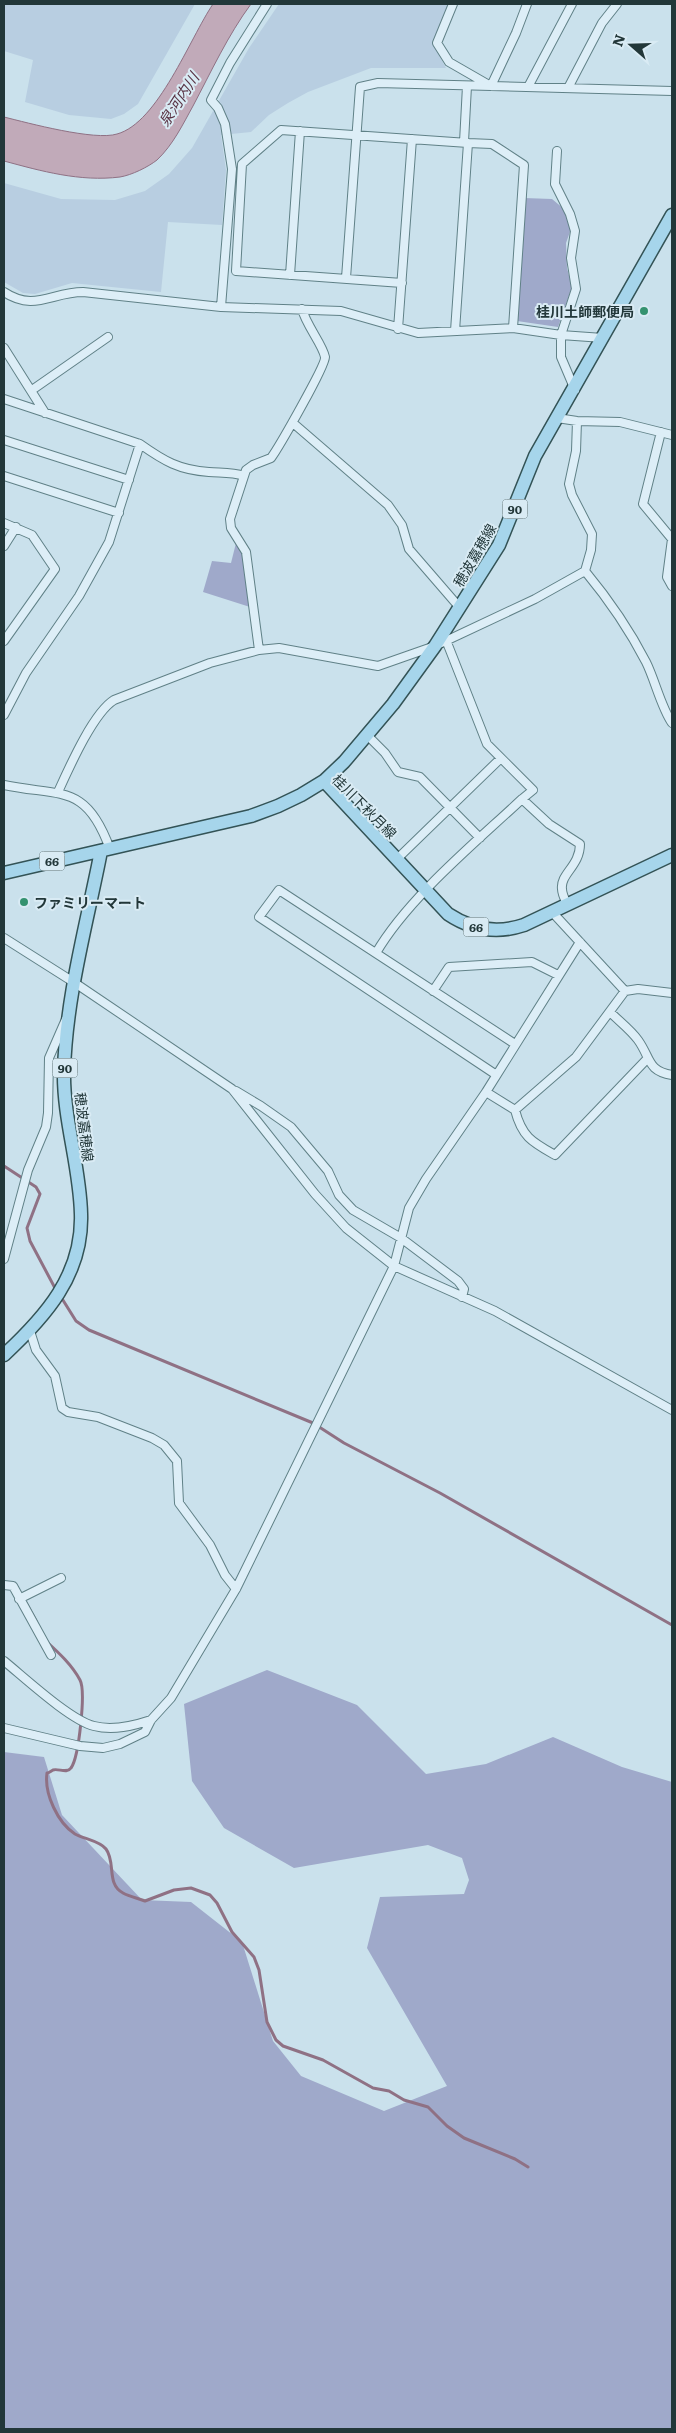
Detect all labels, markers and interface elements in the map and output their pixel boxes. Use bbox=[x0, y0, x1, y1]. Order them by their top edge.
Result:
north arrow bbox=[606, 20, 656, 70]
text: N bbox=[606, 31, 629, 49]
water label: 泉河内川 bbox=[152, 66, 205, 130]
place label: 桂川土師郵便局 bbox=[536, 301, 634, 321]
marker: 桂川土師郵便局 bbox=[638, 305, 650, 317]
road number: 90 bbox=[502, 499, 528, 518]
street label: 穂波嘉穂線 bbox=[448, 520, 500, 590]
street label: 桂川下秋月線 bbox=[328, 769, 402, 843]
road number: 66 bbox=[40, 851, 64, 870]
place label: ファミリーマート bbox=[34, 892, 146, 912]
marker: ファミリーマート bbox=[18, 896, 30, 908]
road number: 66 bbox=[464, 918, 488, 936]
road number: 90 bbox=[52, 1058, 78, 1078]
street label: 穂波嘉穂線 bbox=[71, 1091, 99, 1163]

